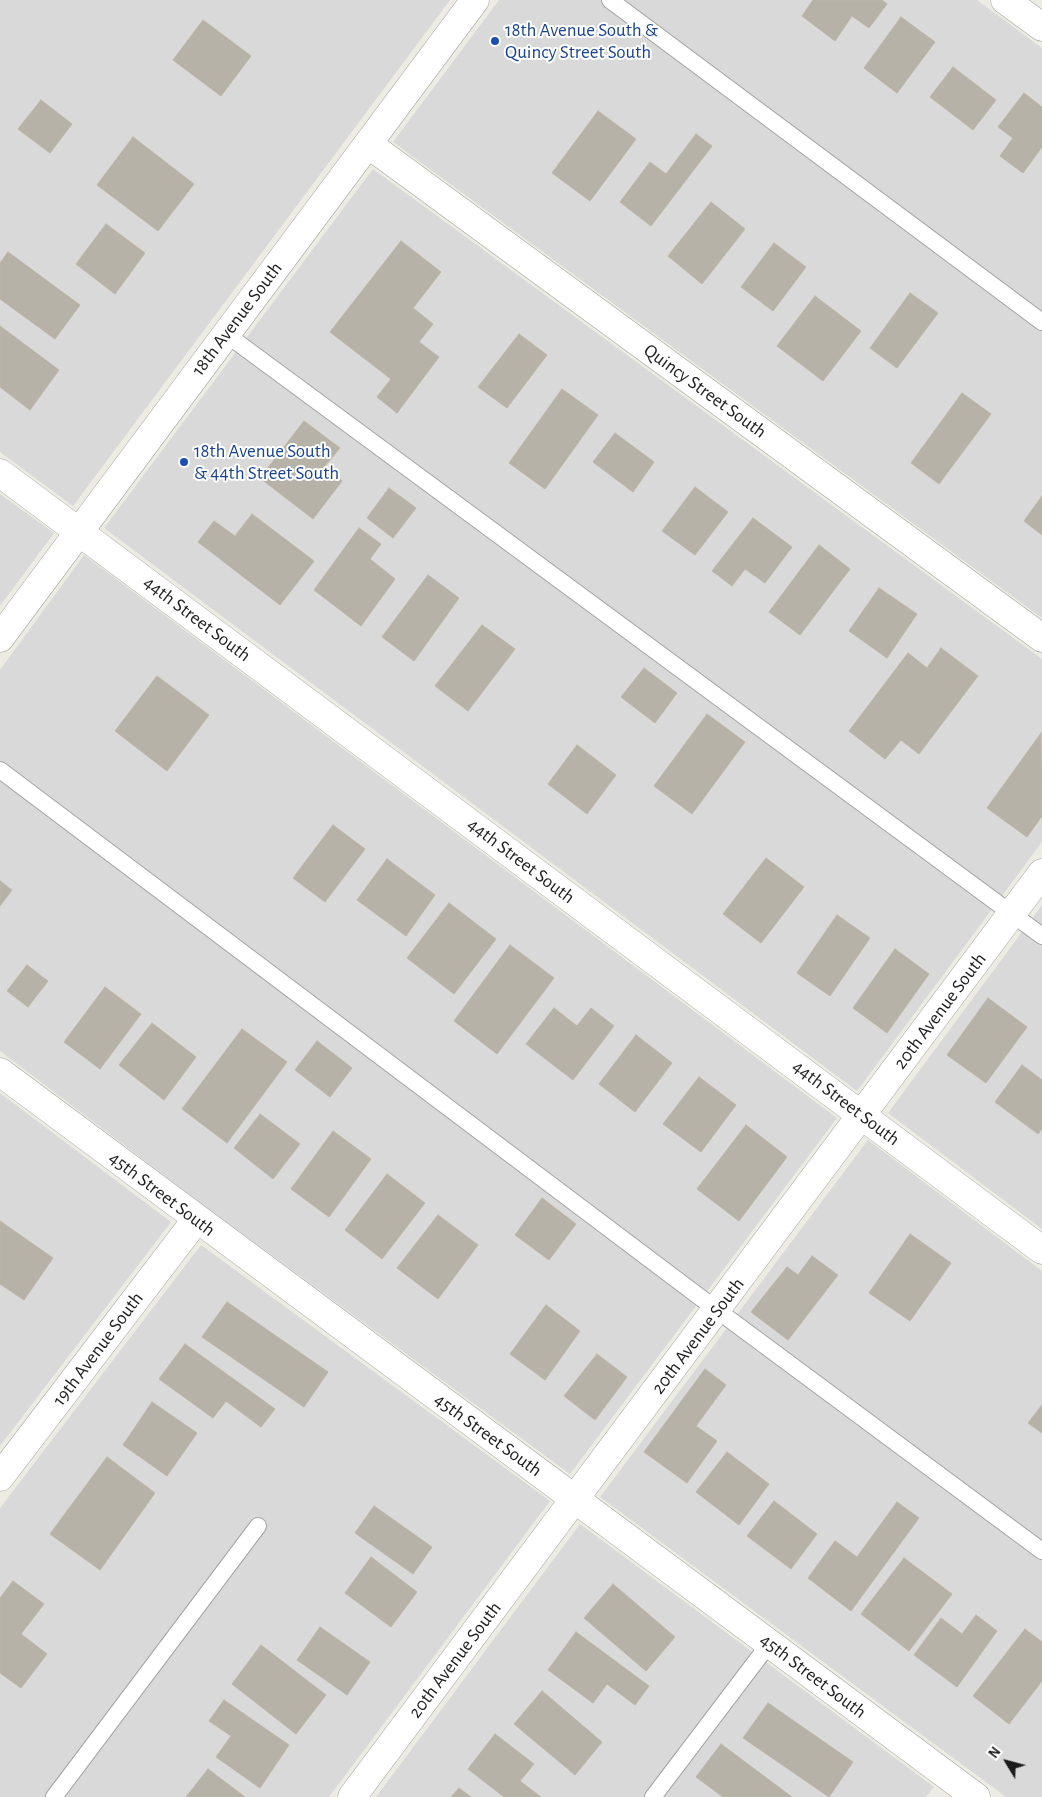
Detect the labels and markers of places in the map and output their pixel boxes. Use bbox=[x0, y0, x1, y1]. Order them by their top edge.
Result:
place label: 18th Avenue South & Quincy Street South bbox=[505, 19, 658, 63]
marker: 18th Avenue South & Quincy Street South bbox=[489, 35, 501, 47]
place label: 18th Avenue South & 44th Street South bbox=[194, 440, 339, 484]
marker: 18th Avenue South & 44th Street South bbox=[178, 456, 190, 468]

